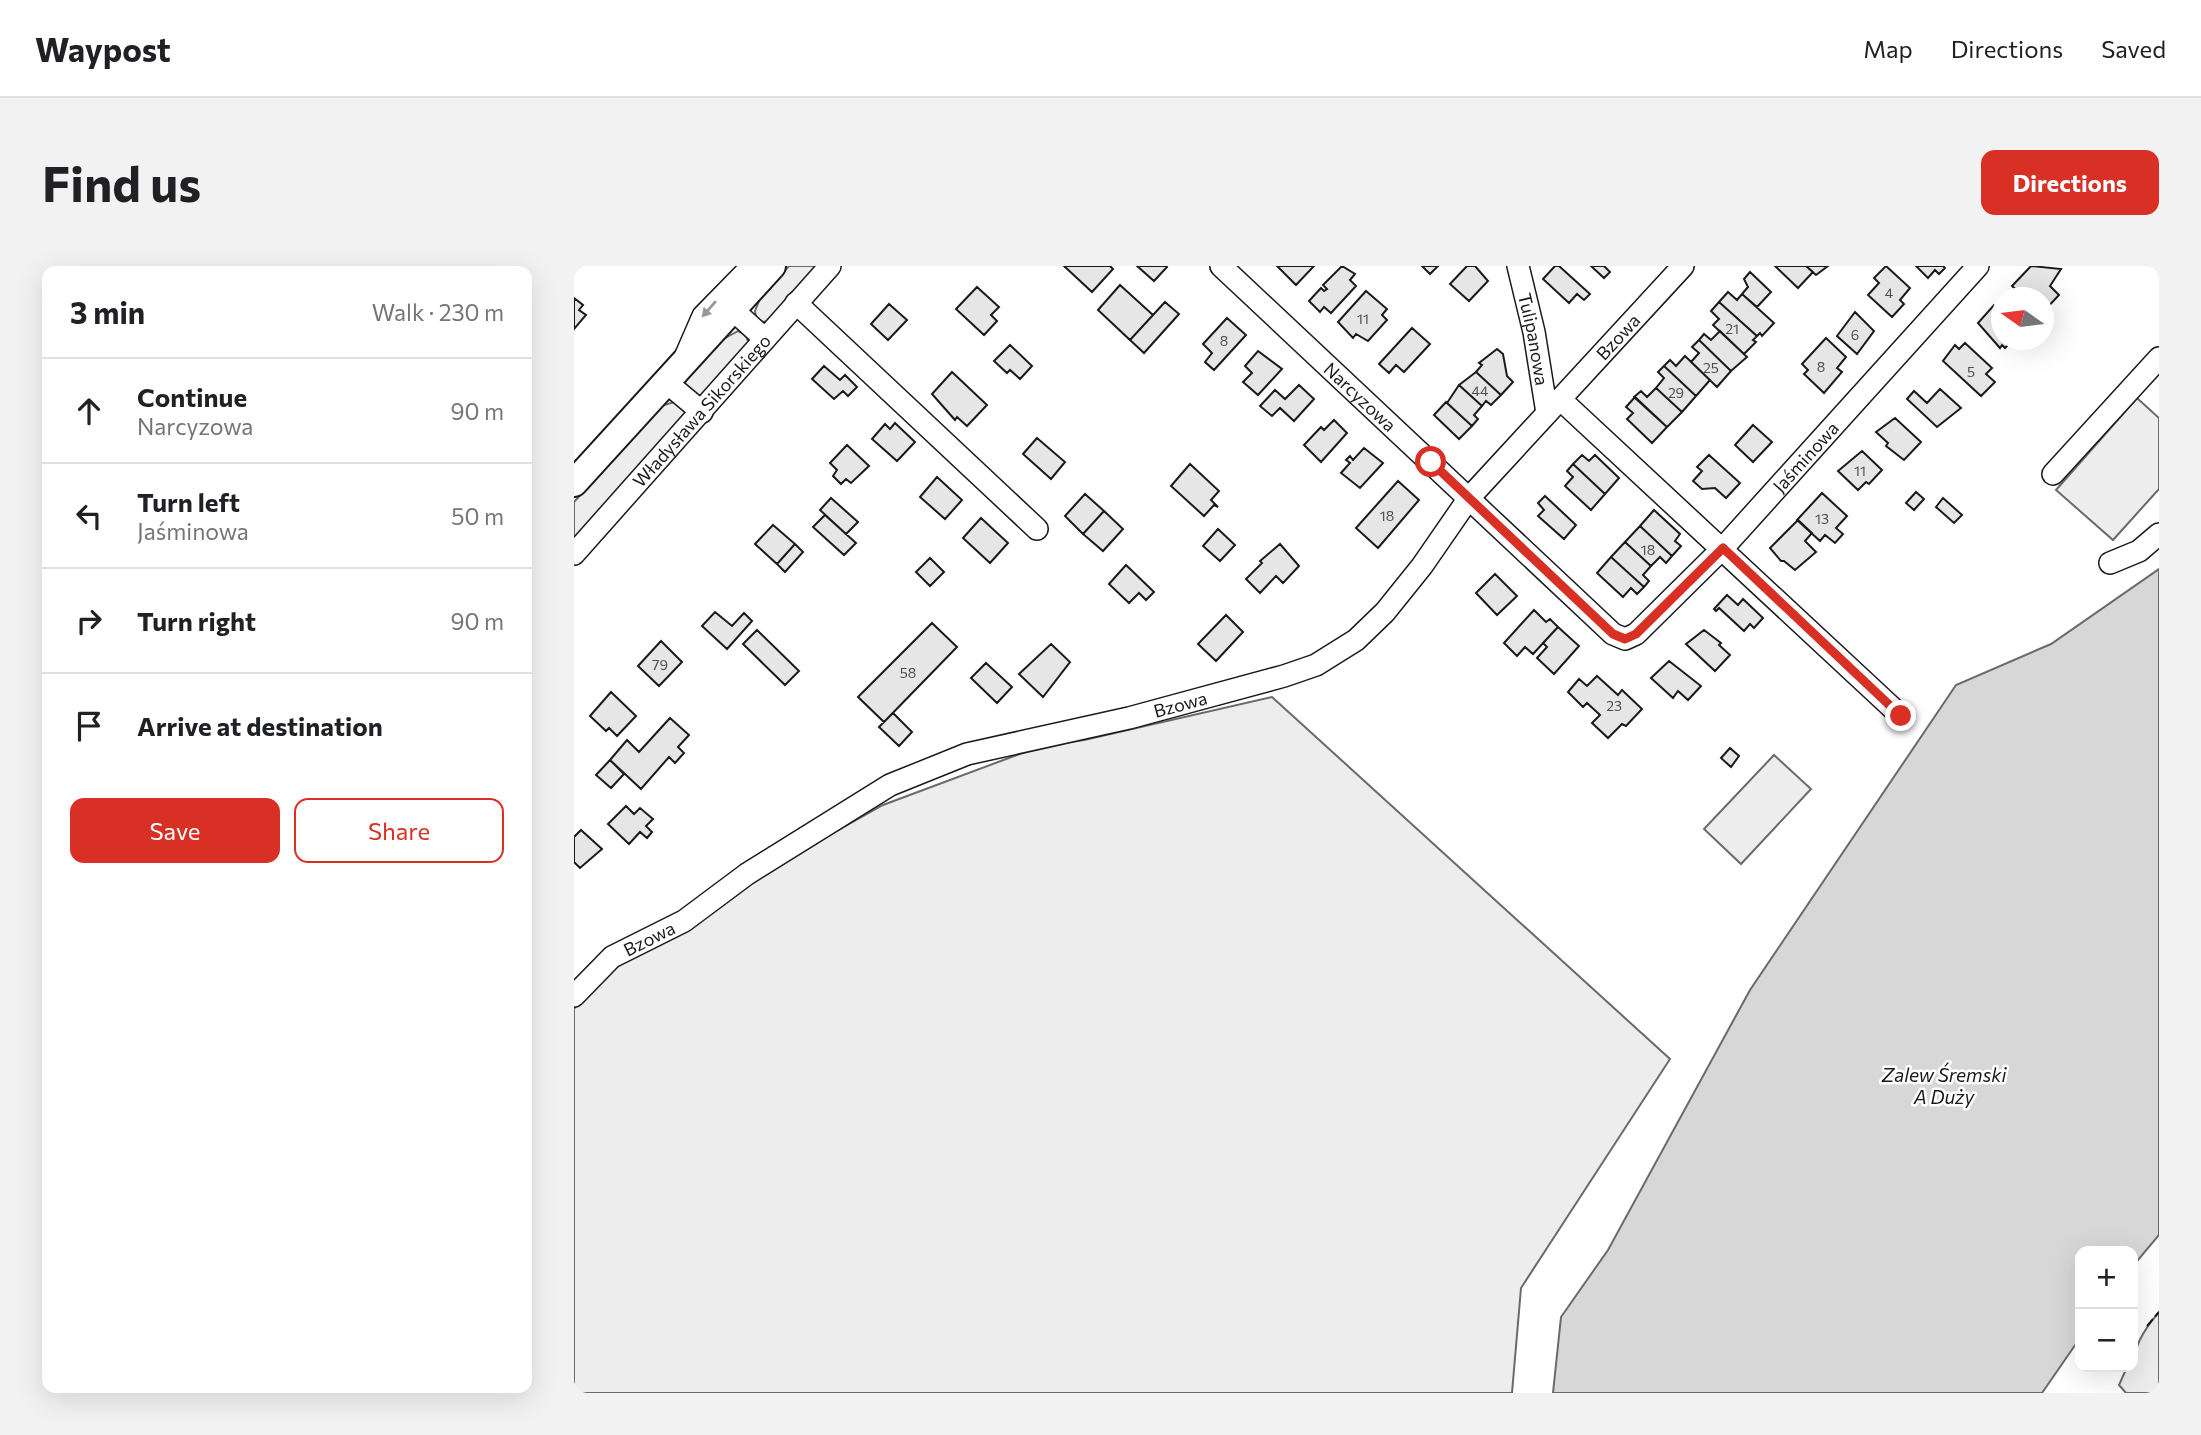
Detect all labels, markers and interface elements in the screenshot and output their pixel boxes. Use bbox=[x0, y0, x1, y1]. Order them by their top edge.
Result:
text: Waypost bbox=[35, 28, 171, 69]
text: Map bbox=[1863, 34, 1913, 63]
text: Directions bbox=[1951, 34, 2063, 63]
text: Saved bbox=[2101, 34, 2166, 63]
button: Directions bbox=[1981, 150, 2159, 215]
text: Find us bbox=[42, 152, 201, 212]
house number: 4 bbox=[1885, 284, 1894, 301]
north arrow bbox=[1991, 287, 2054, 350]
street label: Tulipanowa bbox=[1514, 291, 1553, 387]
text: 3 min bbox=[70, 293, 145, 330]
text: Walk · 230 m bbox=[372, 298, 504, 326]
one-way arrow bbox=[702, 300, 717, 318]
street label: Bzowa bbox=[1591, 309, 1644, 364]
house number: 11 bbox=[1357, 310, 1369, 327]
house number: 21 bbox=[1725, 320, 1739, 337]
house number: 6 bbox=[1851, 326, 1859, 343]
street label: Władysława Sikorskiego bbox=[628, 330, 775, 491]
house number: 8 bbox=[1220, 332, 1228, 349]
street label: Narcyzowa bbox=[1320, 358, 1401, 436]
house number: 8 bbox=[1817, 358, 1825, 375]
house number: 25 bbox=[1703, 359, 1719, 376]
house number: 5 bbox=[1967, 363, 1975, 380]
text: Continue bbox=[137, 381, 247, 412]
house number: 44 bbox=[1472, 382, 1489, 399]
house number: 29 bbox=[1668, 384, 1684, 401]
icon: ahead bbox=[70, 392, 108, 430]
text: 90 m bbox=[451, 397, 504, 425]
text: Narcyzowa bbox=[137, 412, 253, 440]
street label: Jaśminowa bbox=[1768, 417, 1843, 497]
route start bbox=[1415, 446, 1446, 477]
house number: 11 bbox=[1854, 462, 1866, 479]
text: Turn left bbox=[137, 486, 240, 517]
icon: left bbox=[70, 497, 108, 535]
text: 50 m bbox=[451, 502, 504, 530]
house number: 18 bbox=[1380, 507, 1394, 524]
house number: 13 bbox=[1815, 510, 1829, 527]
text: Jaśminowa bbox=[137, 517, 249, 545]
house number: 18 bbox=[1641, 541, 1655, 558]
icon: right bbox=[70, 602, 108, 640]
text: Turn right bbox=[137, 605, 256, 636]
text: 90 m bbox=[451, 607, 504, 635]
house number: 79 bbox=[652, 656, 668, 673]
house number: 58 bbox=[900, 664, 916, 681]
street label: Bzowa bbox=[1151, 686, 1209, 722]
house number: 23 bbox=[1606, 697, 1622, 714]
route end bbox=[1885, 700, 1916, 731]
icon: arrive bbox=[70, 707, 108, 745]
text: Arrive at destination bbox=[137, 710, 383, 741]
button: Save bbox=[70, 798, 280, 863]
button: Share bbox=[294, 798, 504, 863]
street label: Bzowa bbox=[620, 916, 679, 960]
water label: Zalew Śremski A Duży bbox=[1881, 1062, 2008, 1108]
map controls bbox=[2075, 1246, 2138, 1372]
button: + bbox=[2075, 1246, 2138, 1309]
button: − bbox=[2075, 1309, 2138, 1372]

